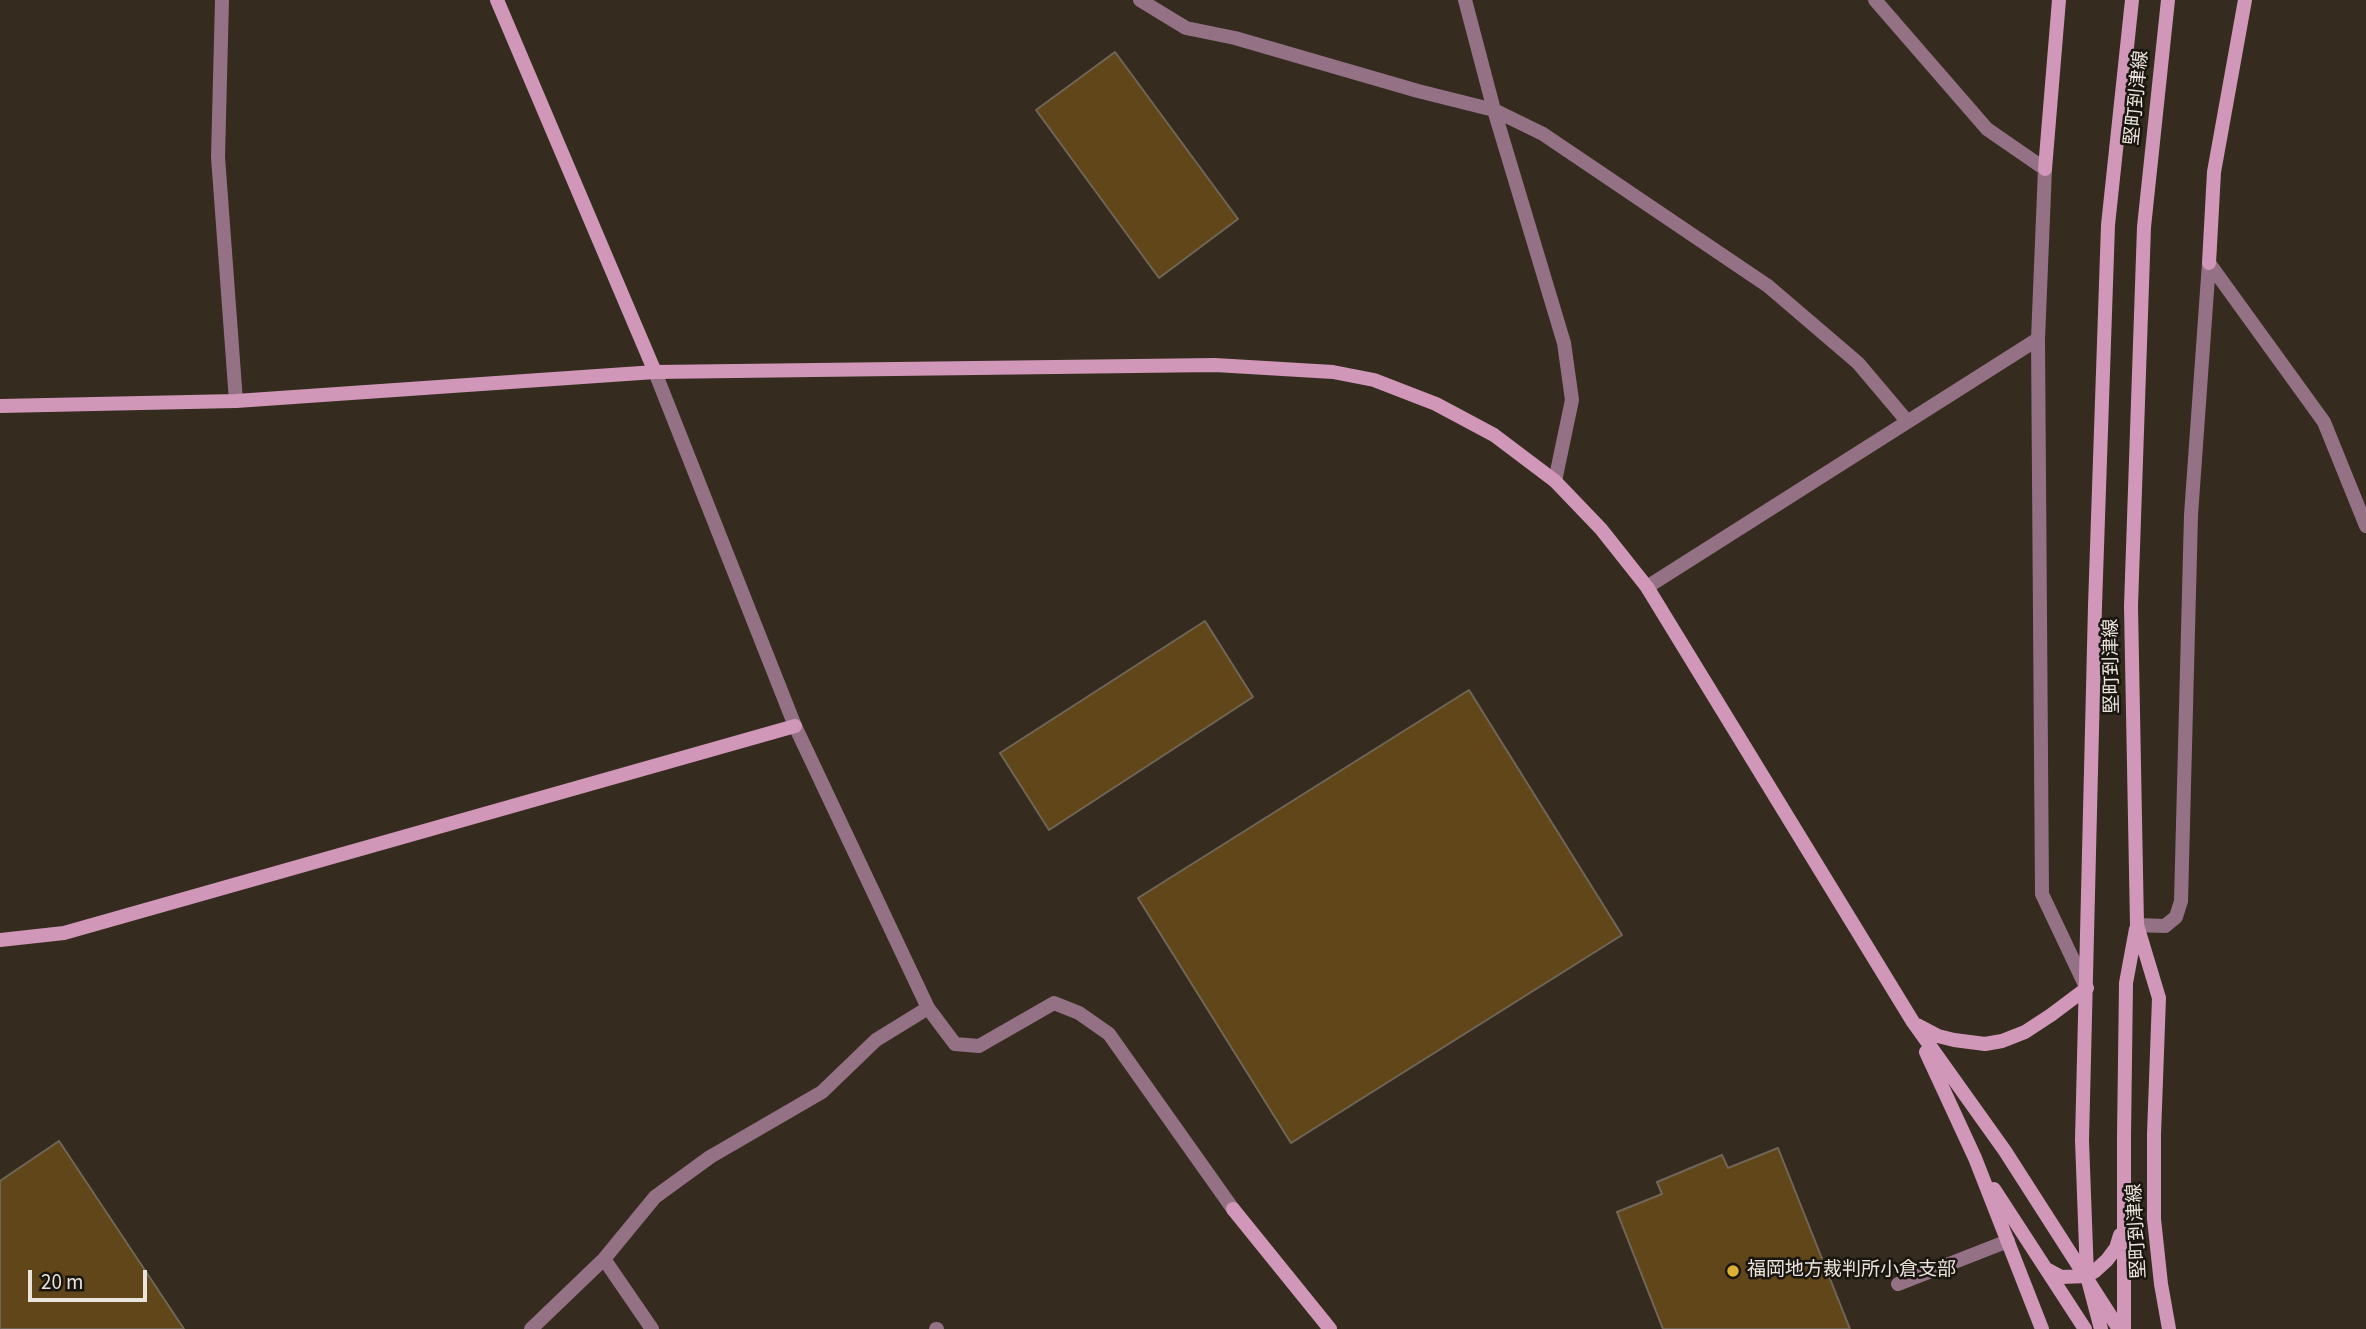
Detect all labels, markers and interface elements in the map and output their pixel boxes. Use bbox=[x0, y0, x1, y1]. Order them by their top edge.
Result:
street label: 堅町到津線 bbox=[2122, 50, 2154, 146]
street label: 堅町到津線 bbox=[2101, 618, 2125, 714]
street label: 堅町到津線 bbox=[2124, 1183, 2152, 1279]
scale bar bbox=[32, 1256, 150, 1300]
place label: 福岡地方裁判所小倉支部 bbox=[1747, 1260, 1956, 1282]
marker: 福岡地方裁判所小倉支部 bbox=[1725, 1263, 1741, 1279]
text: 20 m bbox=[41, 1267, 83, 1297]

